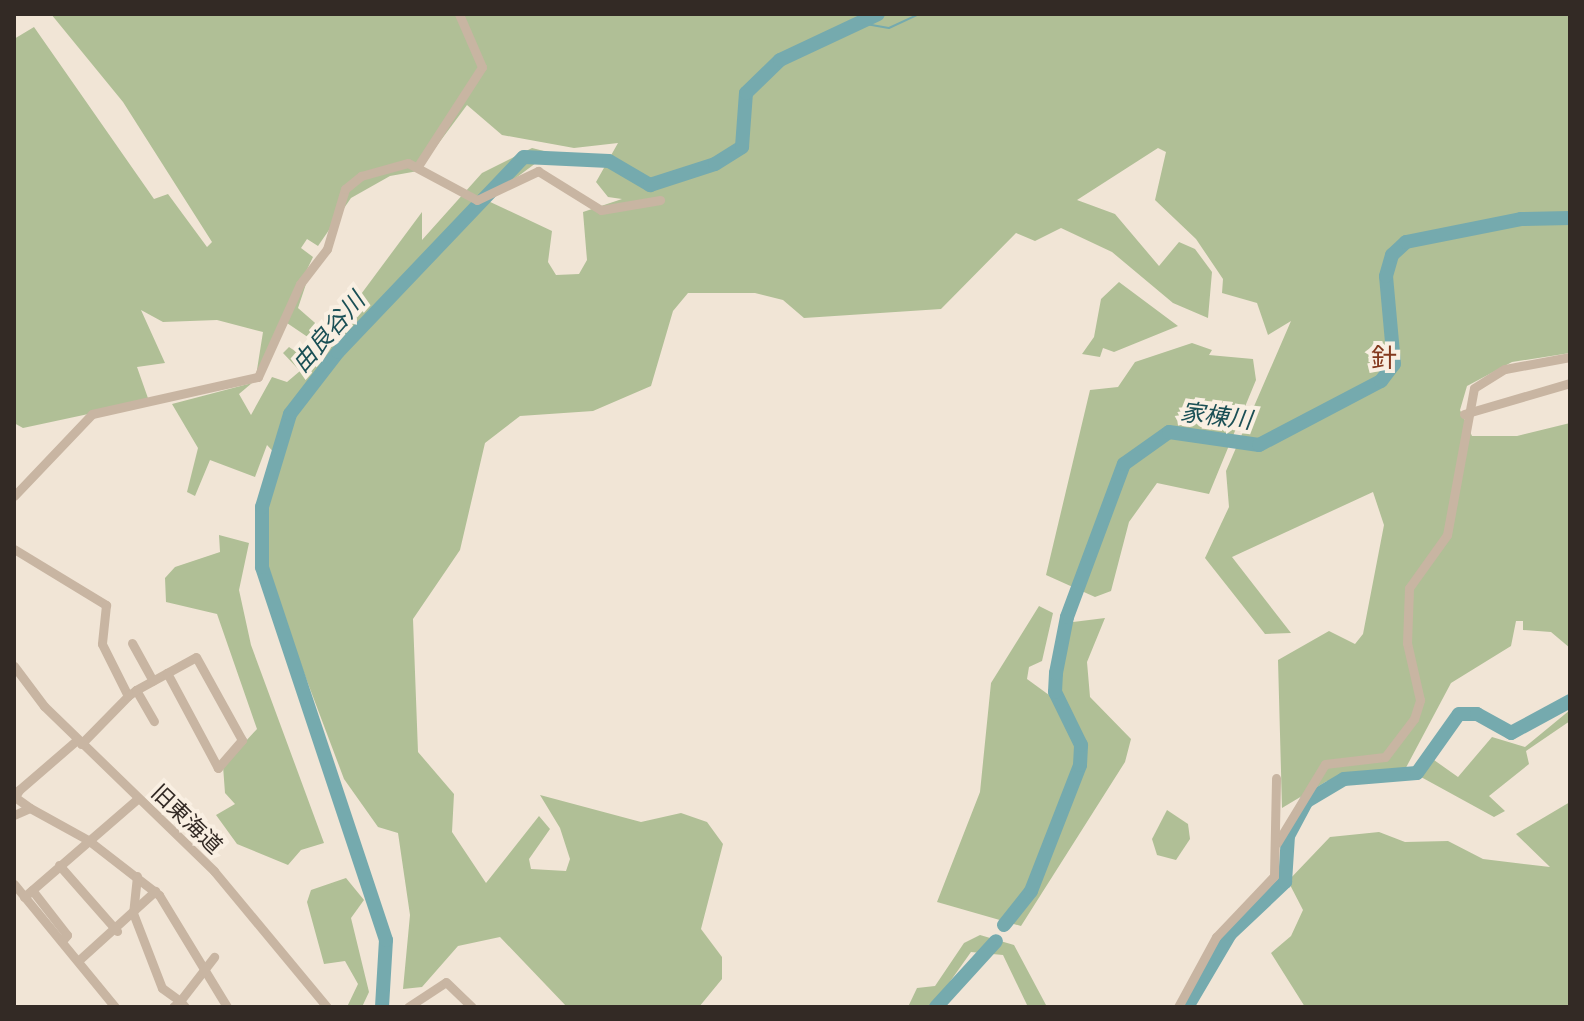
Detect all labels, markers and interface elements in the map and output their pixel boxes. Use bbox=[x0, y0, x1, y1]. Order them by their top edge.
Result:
water label: 由良谷川 bbox=[287, 287, 371, 379]
district label: 針 bbox=[1371, 344, 1397, 376]
water label: 家棟川 bbox=[1179, 398, 1253, 436]
street label: 旧東海道 bbox=[145, 780, 227, 860]

